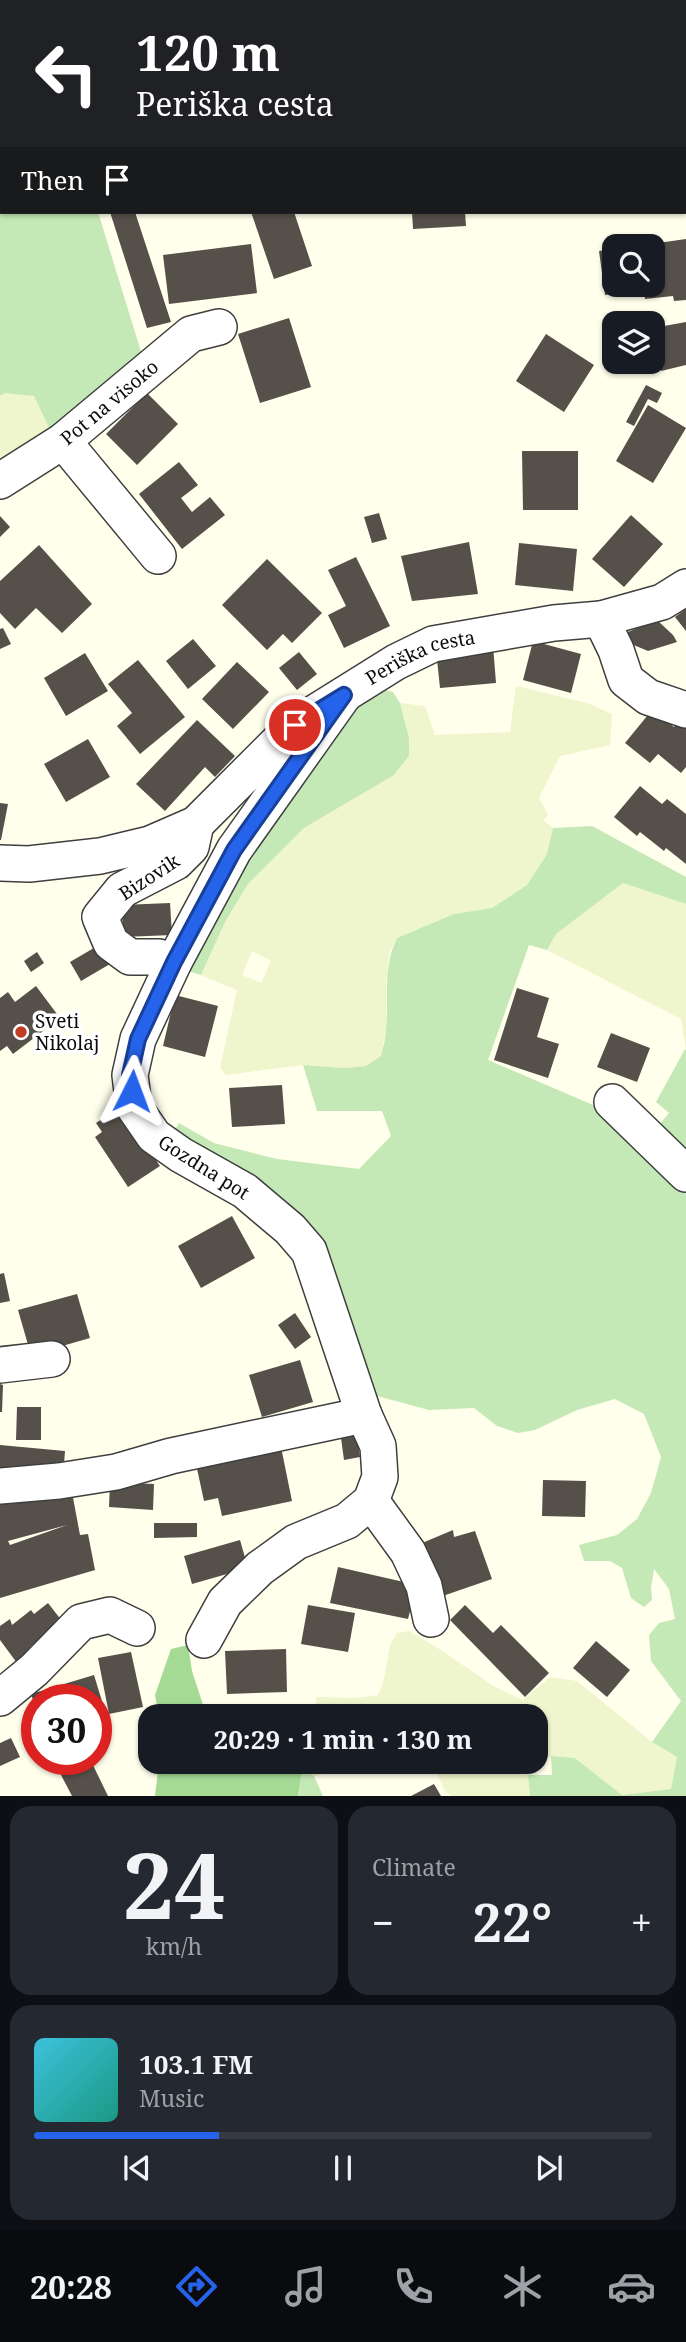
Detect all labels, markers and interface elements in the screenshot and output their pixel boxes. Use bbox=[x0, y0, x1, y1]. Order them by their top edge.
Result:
text: 120 m bbox=[136, 19, 280, 85]
icon: left bbox=[21, 28, 112, 119]
text: Periška cesta bbox=[136, 82, 334, 125]
icon: arrive bbox=[98, 161, 136, 199]
text: Then bbox=[21, 162, 84, 198]
map controls bbox=[602, 234, 665, 374]
button: search bbox=[602, 234, 665, 297]
button: layers bbox=[602, 311, 665, 374]
street label: Pot na visoko bbox=[55, 354, 164, 451]
street label: Periška cesta bbox=[360, 624, 477, 691]
pin bbox=[265, 695, 325, 755]
icon: arrive bbox=[276, 706, 314, 744]
street label: Bizovik bbox=[114, 847, 185, 906]
place label: Sveti Nikolaj bbox=[35, 1008, 100, 1056]
marker: Sveti Nikolaj bbox=[13, 1024, 29, 1040]
position arrow bbox=[95, 1054, 169, 1128]
street label: Gozdna pot bbox=[153, 1129, 255, 1206]
speed limit sign: 30 bbox=[21, 1684, 112, 1775]
text: 20:29 · 1 min · 130 m bbox=[213, 1721, 473, 1757]
text: 24 bbox=[123, 1822, 225, 1946]
text: Climate bbox=[372, 1851, 456, 1883]
text: 22° bbox=[473, 1886, 552, 1957]
text: − bbox=[372, 1896, 394, 1948]
text: + bbox=[631, 1896, 652, 1948]
text: km/h bbox=[146, 1930, 202, 1962]
text: 103.1 FM bbox=[139, 2046, 253, 2082]
text: Music bbox=[139, 2082, 204, 2114]
icon: previous bbox=[118, 2149, 156, 2187]
icon: pause bbox=[324, 2149, 362, 2187]
icon: next bbox=[530, 2149, 568, 2187]
icon: directions bbox=[172, 2262, 221, 2311]
icon: music bbox=[281, 2262, 330, 2311]
icon: phone bbox=[389, 2262, 438, 2311]
icon: climate bbox=[498, 2262, 547, 2311]
icon: car bbox=[607, 2262, 656, 2311]
text: 20:28 bbox=[30, 2265, 112, 2308]

